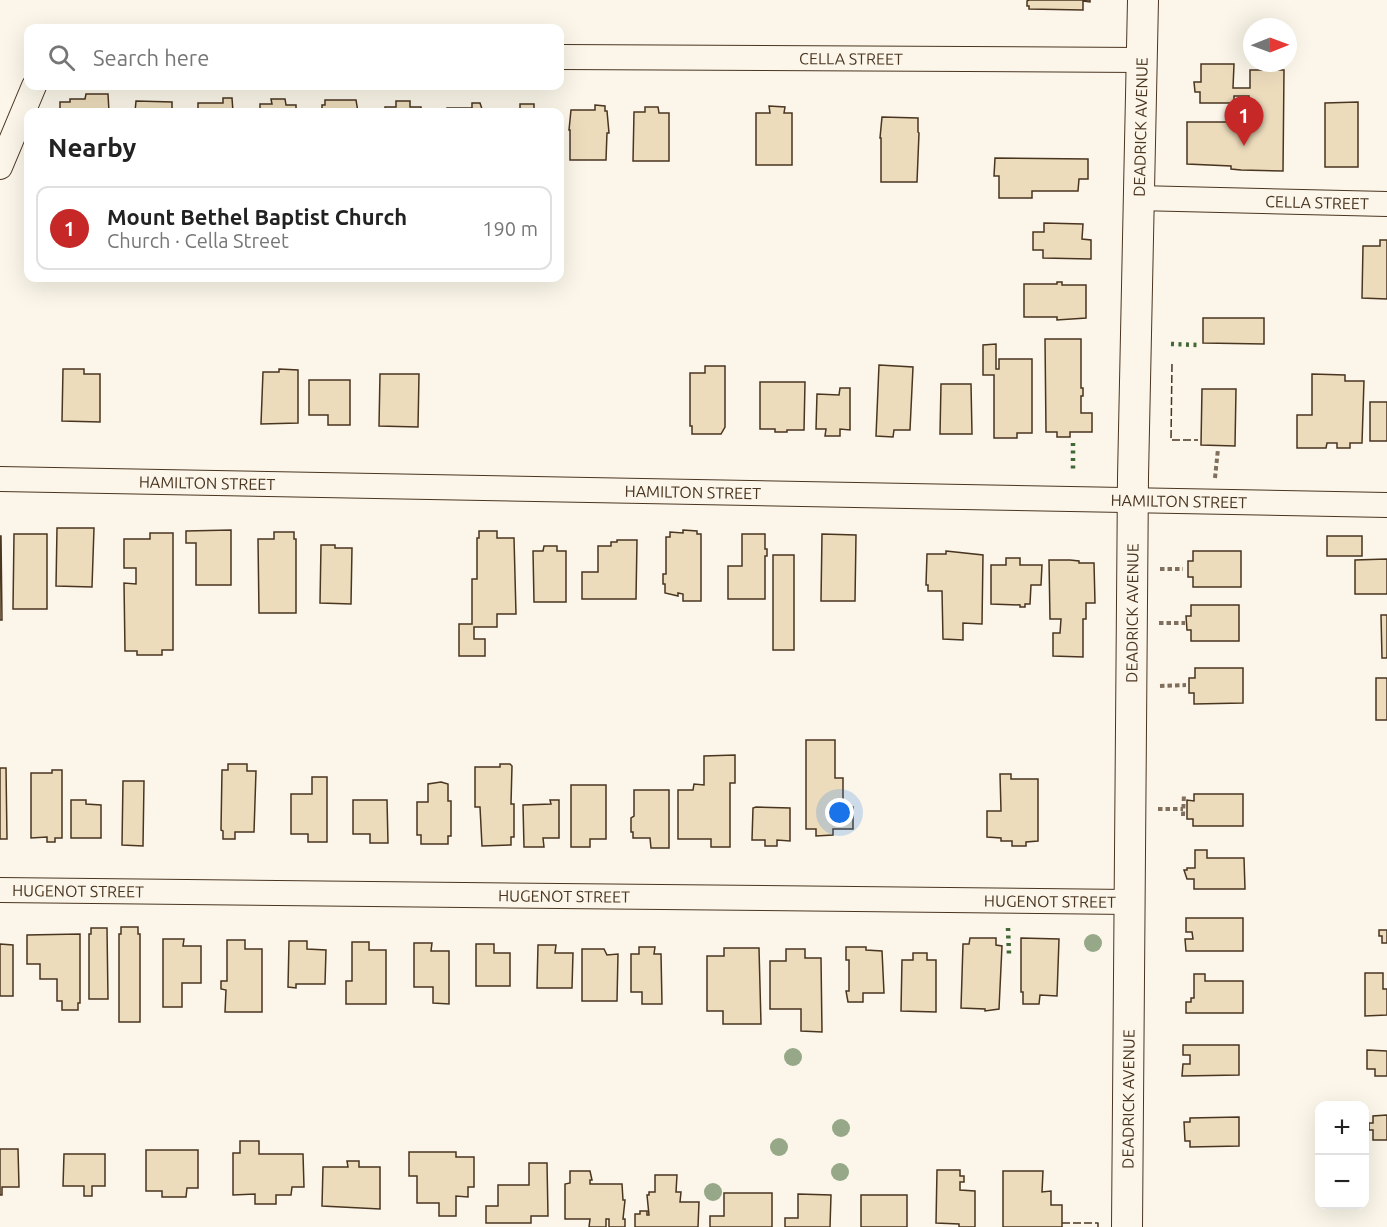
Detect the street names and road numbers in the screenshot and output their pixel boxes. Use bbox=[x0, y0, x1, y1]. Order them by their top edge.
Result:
street label: CELLA STREET bbox=[799, 49, 903, 68]
street label: DEADRICK AVENUE bbox=[1130, 57, 1151, 197]
street label: CELLA STREET bbox=[1265, 192, 1369, 213]
street label: HAMILTON STREET bbox=[139, 473, 275, 493]
street label: HAMILTON STREET bbox=[625, 482, 761, 502]
street label: HAMILTON STREET bbox=[1110, 491, 1247, 511]
street label: DEADRICK AVENUE bbox=[1122, 543, 1141, 683]
street label: HUGENOT STREET bbox=[12, 881, 144, 901]
street label: HUGENOT STREET bbox=[498, 886, 630, 906]
street label: HUGENOT STREET bbox=[984, 891, 1116, 911]
street label: DEADRICK AVENUE bbox=[1118, 1029, 1138, 1169]

